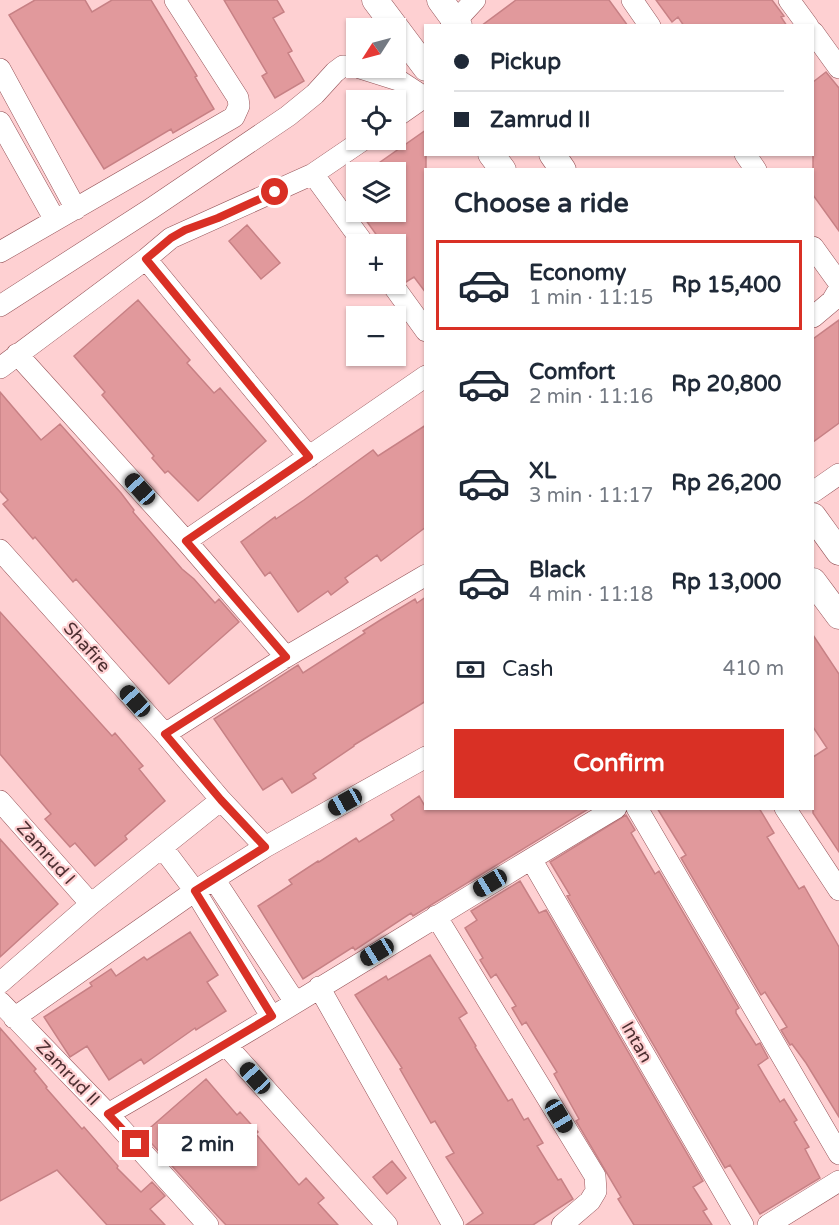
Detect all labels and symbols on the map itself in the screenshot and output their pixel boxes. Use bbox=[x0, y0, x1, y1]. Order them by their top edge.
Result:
north arrow bbox=[346, 18, 406, 78]
route start bbox=[261, 178, 288, 205]
car bbox=[121, 470, 159, 508]
street label: Shafire bbox=[59, 617, 115, 677]
car bbox=[116, 682, 154, 720]
car bbox=[325, 785, 365, 819]
street label: Zamrud I bbox=[12, 817, 80, 889]
car bbox=[470, 866, 510, 900]
car bbox=[357, 935, 397, 969]
street label: Intan bbox=[617, 1018, 657, 1066]
street label: Zamrud II bbox=[32, 1036, 104, 1110]
car bbox=[236, 1059, 274, 1097]
car bbox=[542, 1096, 576, 1136]
callout: 2 min bbox=[157, 1123, 256, 1165]
route end bbox=[122, 1130, 149, 1157]

